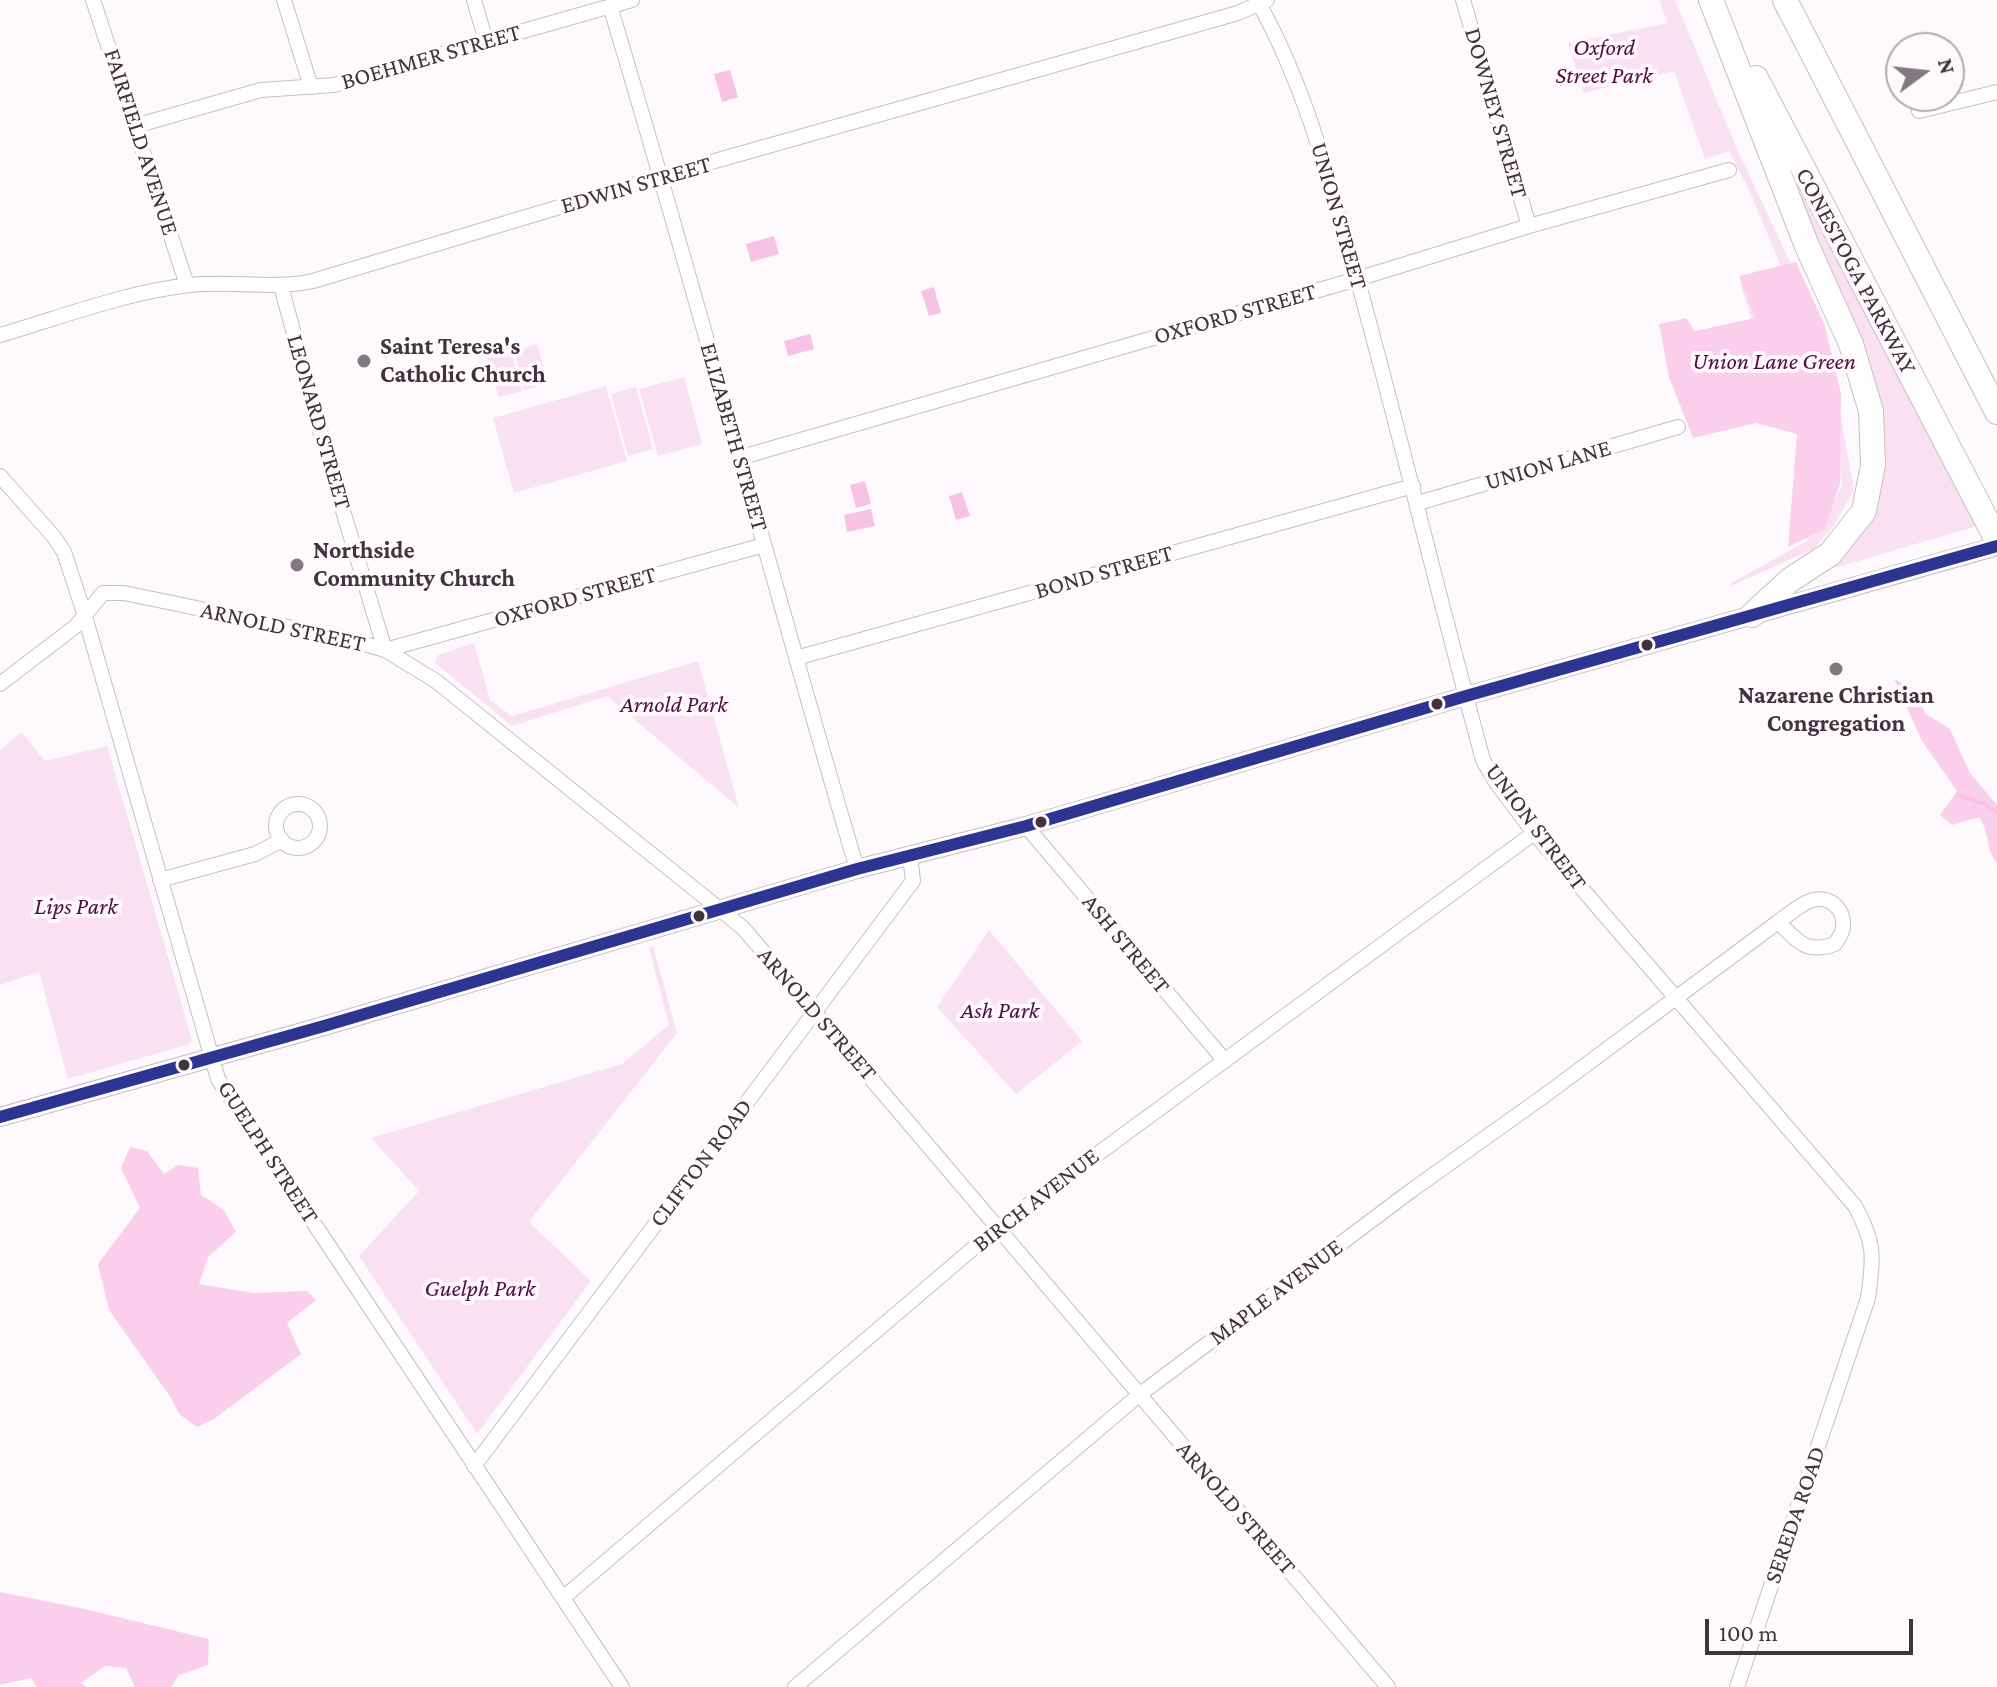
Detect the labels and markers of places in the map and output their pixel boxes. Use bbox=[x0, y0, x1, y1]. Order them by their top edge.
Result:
place label: Saint Teresa's Catholic Church bbox=[380, 333, 546, 389]
marker: Saint Teresa's Catholic Church bbox=[355, 352, 373, 370]
place label: Northside Community Church bbox=[313, 537, 515, 593]
marker: Northside Community Church bbox=[288, 556, 306, 574]
unlabelled marker bbox=[1639, 637, 1655, 653]
marker: Nazarene Christian Congregation bbox=[1827, 660, 1845, 678]
place label: Nazarene Christian Congregation bbox=[1738, 682, 1934, 738]
unlabelled marker bbox=[1429, 696, 1445, 712]
unlabelled marker bbox=[1033, 814, 1049, 830]
unlabelled marker bbox=[691, 908, 707, 924]
unlabelled marker bbox=[176, 1057, 192, 1073]

